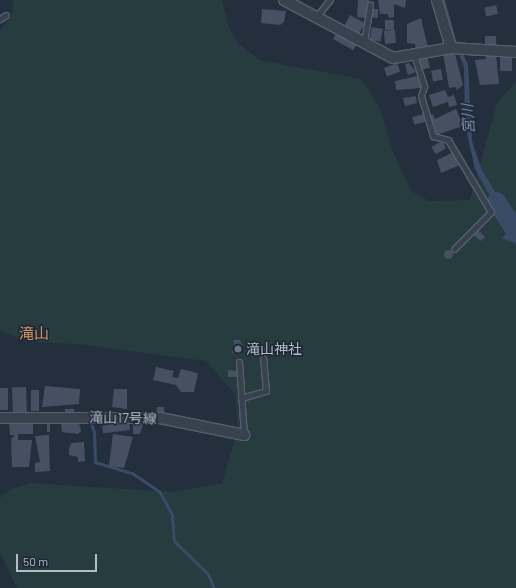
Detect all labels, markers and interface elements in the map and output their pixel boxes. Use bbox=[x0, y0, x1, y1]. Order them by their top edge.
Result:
water label: 宮川 bbox=[458, 103, 478, 135]
district label: 滝山 bbox=[19, 325, 49, 343]
place label: 滝山神社 bbox=[246, 341, 302, 357]
marker: 滝山神社 bbox=[233, 344, 243, 354]
street label: 滝山17号線 bbox=[89, 409, 157, 427]
scale bar bbox=[18, 546, 99, 572]
text: 50 m bbox=[23, 554, 48, 568]

